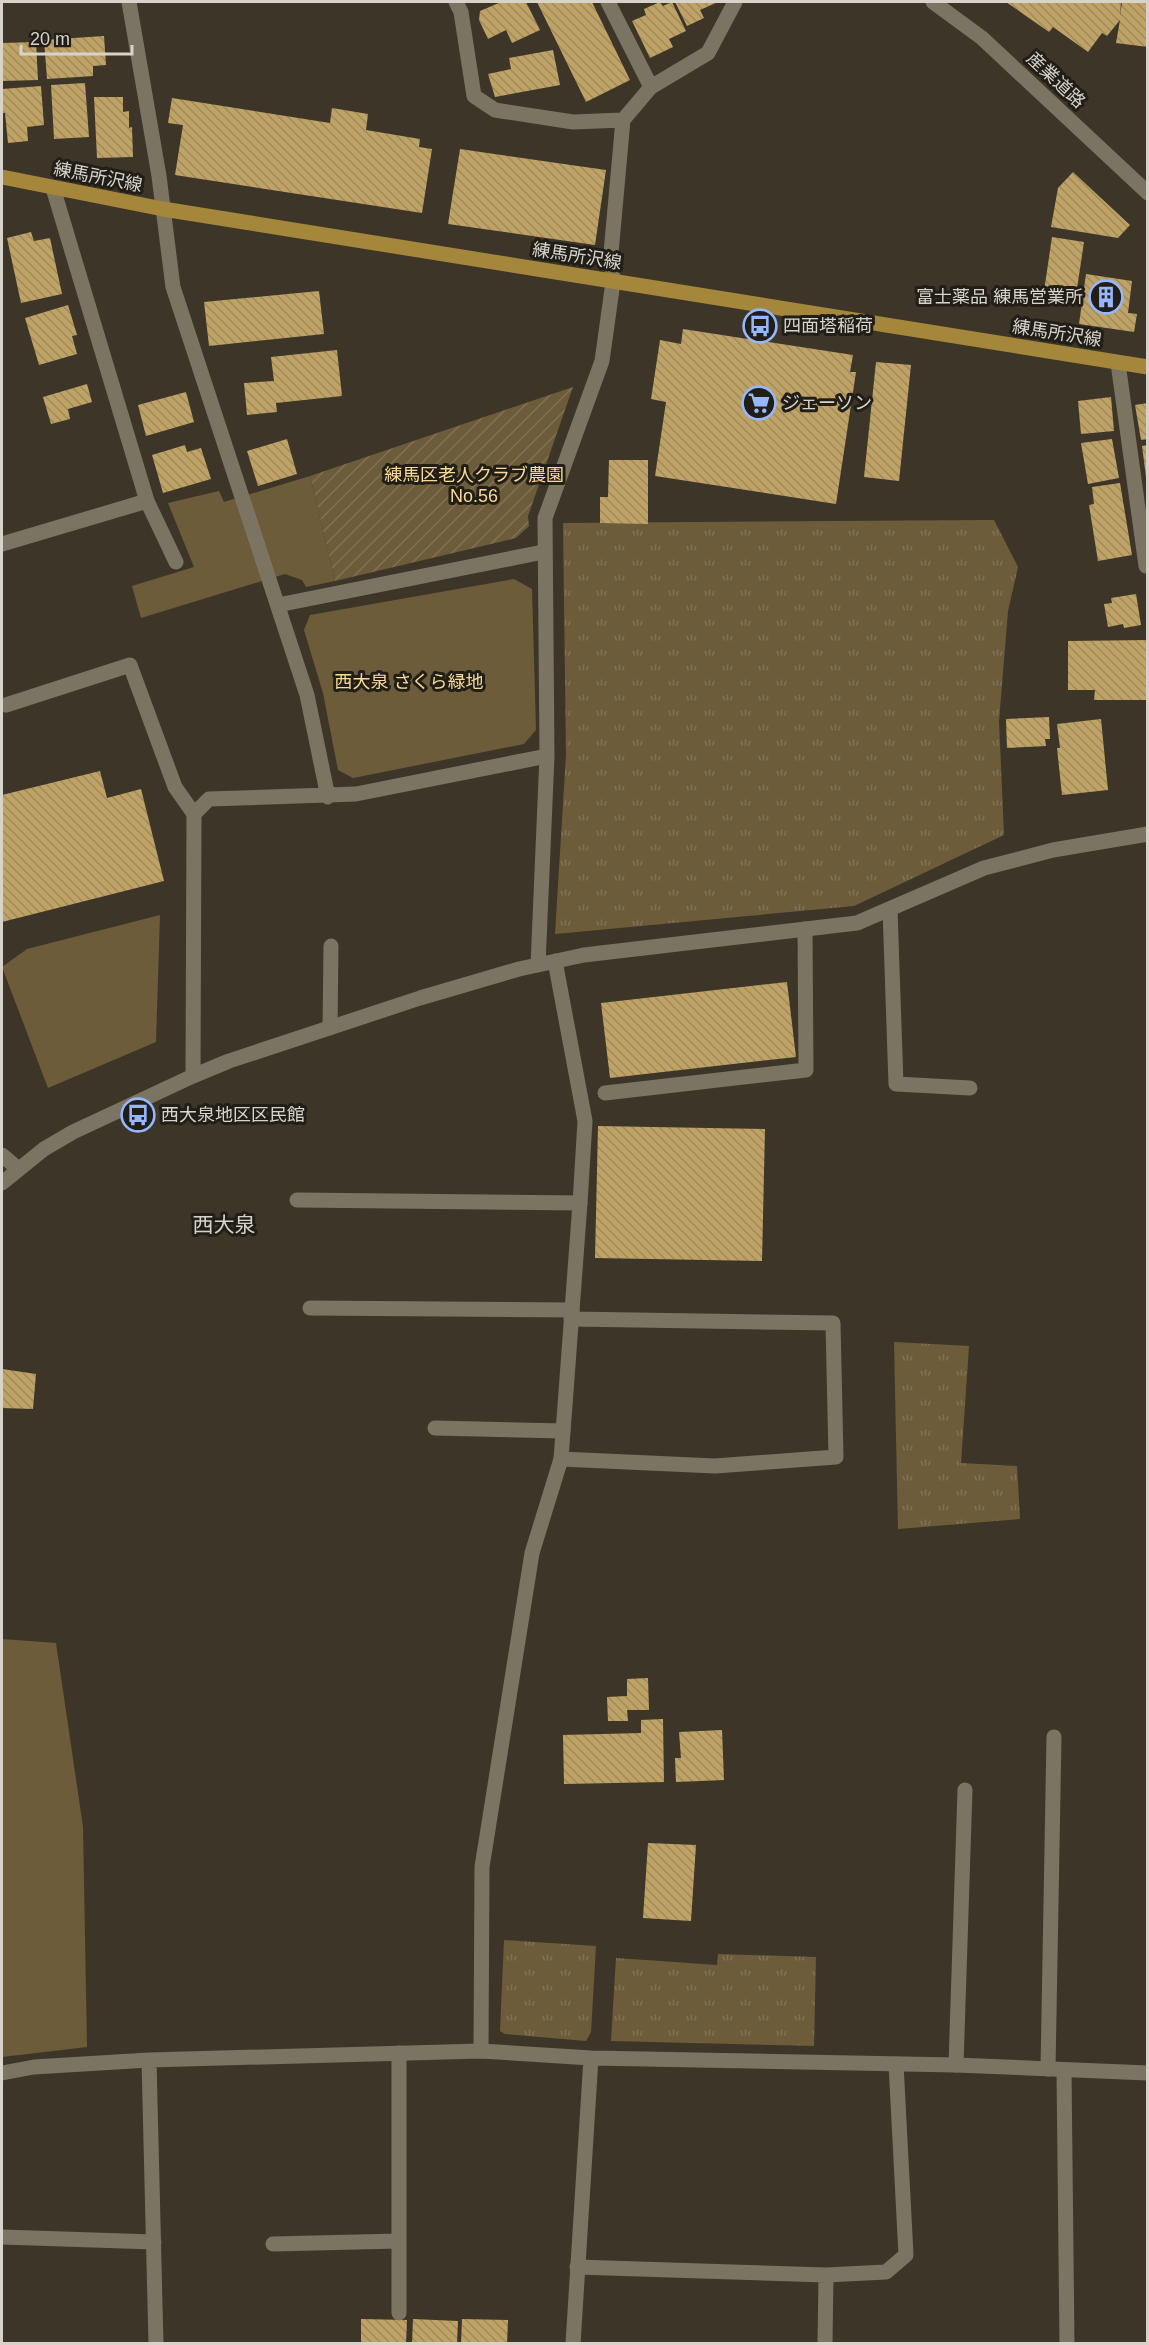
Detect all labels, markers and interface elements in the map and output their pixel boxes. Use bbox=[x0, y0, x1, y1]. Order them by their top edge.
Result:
scale bar bbox=[21, 18, 132, 56]
text: 20 m bbox=[30, 29, 70, 49]
street label: 産業道路 bbox=[1023, 48, 1089, 112]
street label: 練馬所沢線 bbox=[52, 159, 144, 195]
street label: 練馬所沢線 bbox=[531, 239, 623, 273]
building icon: 富士薬品 練馬営業所 bbox=[1088, 279, 1124, 315]
place label: 富士薬品 練馬営業所 bbox=[916, 287, 1083, 307]
bus stop icon: 四面塔稲荷 bbox=[742, 308, 778, 344]
place label: 四面塔稲荷 bbox=[783, 316, 873, 336]
street label: 練馬所沢線 bbox=[1011, 316, 1103, 350]
supermarket icon: ジェーソン bbox=[741, 385, 777, 421]
place label: ジェーソン bbox=[782, 393, 872, 413]
park label: 練馬区老人クラブ農園 No.56 bbox=[384, 465, 564, 506]
park label: 西大泉 さくら緑地 bbox=[334, 672, 484, 692]
bus stop icon: 西大泉地区区民館 bbox=[120, 1097, 156, 1133]
place label: 西大泉地区区民館 bbox=[161, 1105, 305, 1125]
district label: 西大泉 bbox=[193, 1213, 256, 1236]

